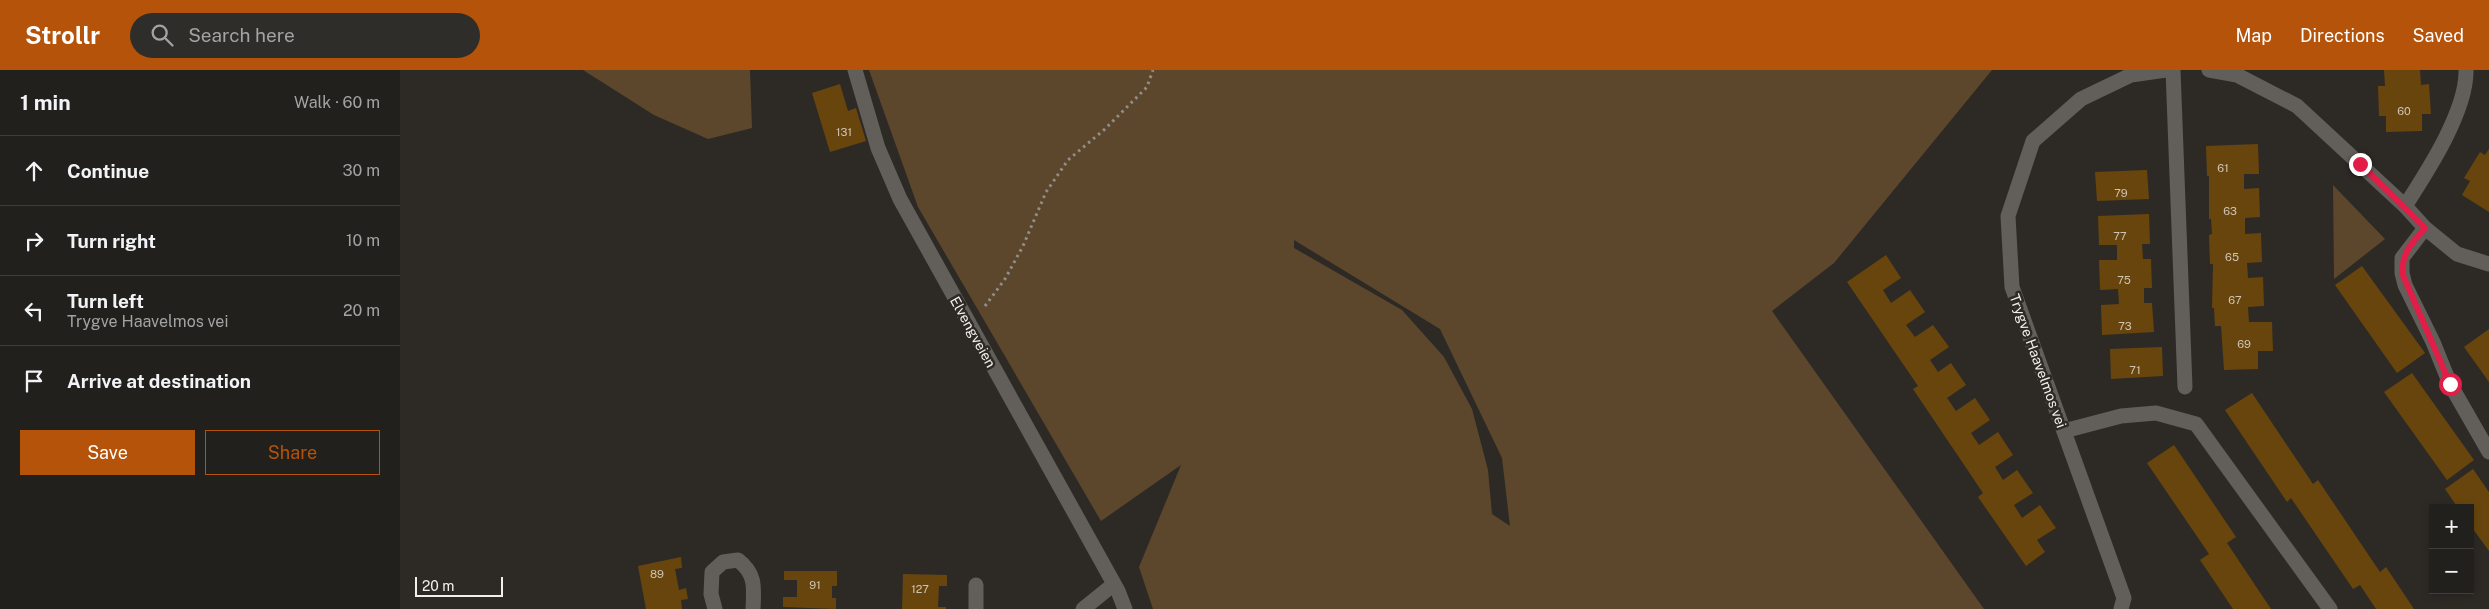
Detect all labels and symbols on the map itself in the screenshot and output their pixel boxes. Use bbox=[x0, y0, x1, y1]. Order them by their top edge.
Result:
house number: 60 bbox=[2397, 105, 2411, 117]
house number: 131 bbox=[836, 126, 852, 138]
route end bbox=[2349, 153, 2372, 176]
house number: 61 bbox=[2217, 162, 2229, 174]
house number: 79 bbox=[2114, 187, 2128, 199]
house number: 63 bbox=[2223, 205, 2237, 217]
house number: 77 bbox=[2113, 230, 2127, 242]
house number: 65 bbox=[2225, 251, 2239, 263]
house number: 75 bbox=[2117, 274, 2131, 286]
street label: Trygve Haavelmos vei bbox=[2006, 292, 2070, 430]
street label: Elvengveien bbox=[947, 294, 999, 370]
house number: 67 bbox=[2228, 294, 2242, 306]
house number: 73 bbox=[2118, 320, 2132, 332]
house number: 69 bbox=[2237, 338, 2251, 350]
house number: 71 bbox=[2129, 364, 2141, 376]
route start bbox=[2439, 373, 2462, 396]
house number: 89 bbox=[650, 568, 664, 580]
scale bar bbox=[415, 574, 502, 597]
house number: 91 bbox=[809, 579, 821, 591]
house number: 127 bbox=[911, 583, 929, 595]

